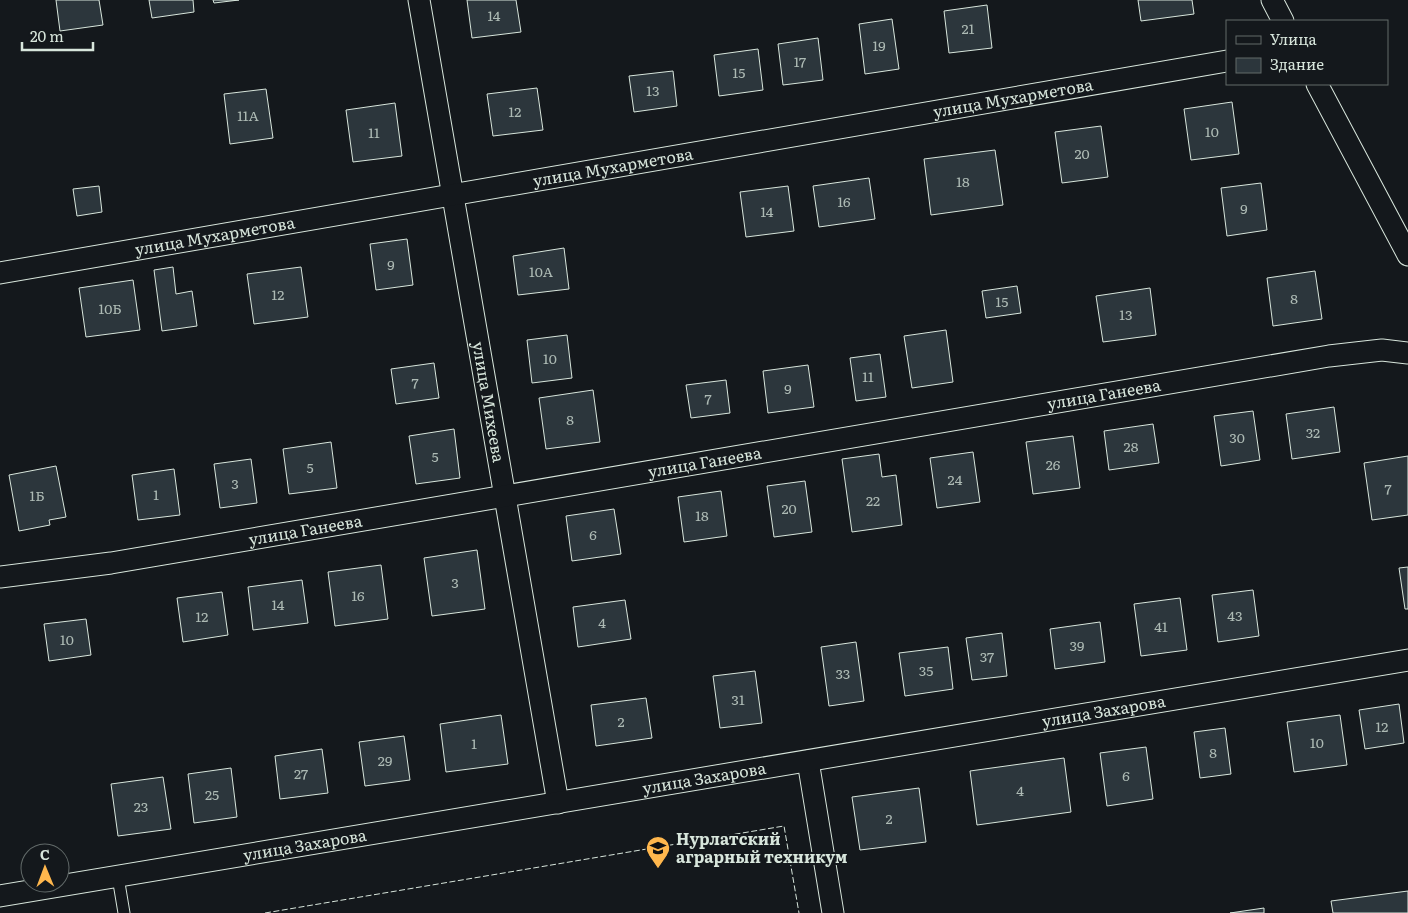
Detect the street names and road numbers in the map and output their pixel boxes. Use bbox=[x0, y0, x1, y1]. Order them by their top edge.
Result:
street label: улица Мухарметова bbox=[931, 71, 1095, 123]
street label: улица Мухарметова bbox=[531, 140, 695, 192]
street label: улица Мухарметова bbox=[133, 209, 297, 261]
street label: улица Михеева bbox=[467, 339, 512, 465]
street label: улица Ганеева bbox=[1045, 372, 1163, 415]
street label: улица Ганеева bbox=[646, 440, 763, 483]
street label: улица Ганеева bbox=[247, 507, 364, 550]
street label: улица Захарова bbox=[1040, 688, 1167, 732]
street label: улица Захарова bbox=[640, 755, 768, 799]
street label: улица Захарова bbox=[241, 822, 368, 866]

